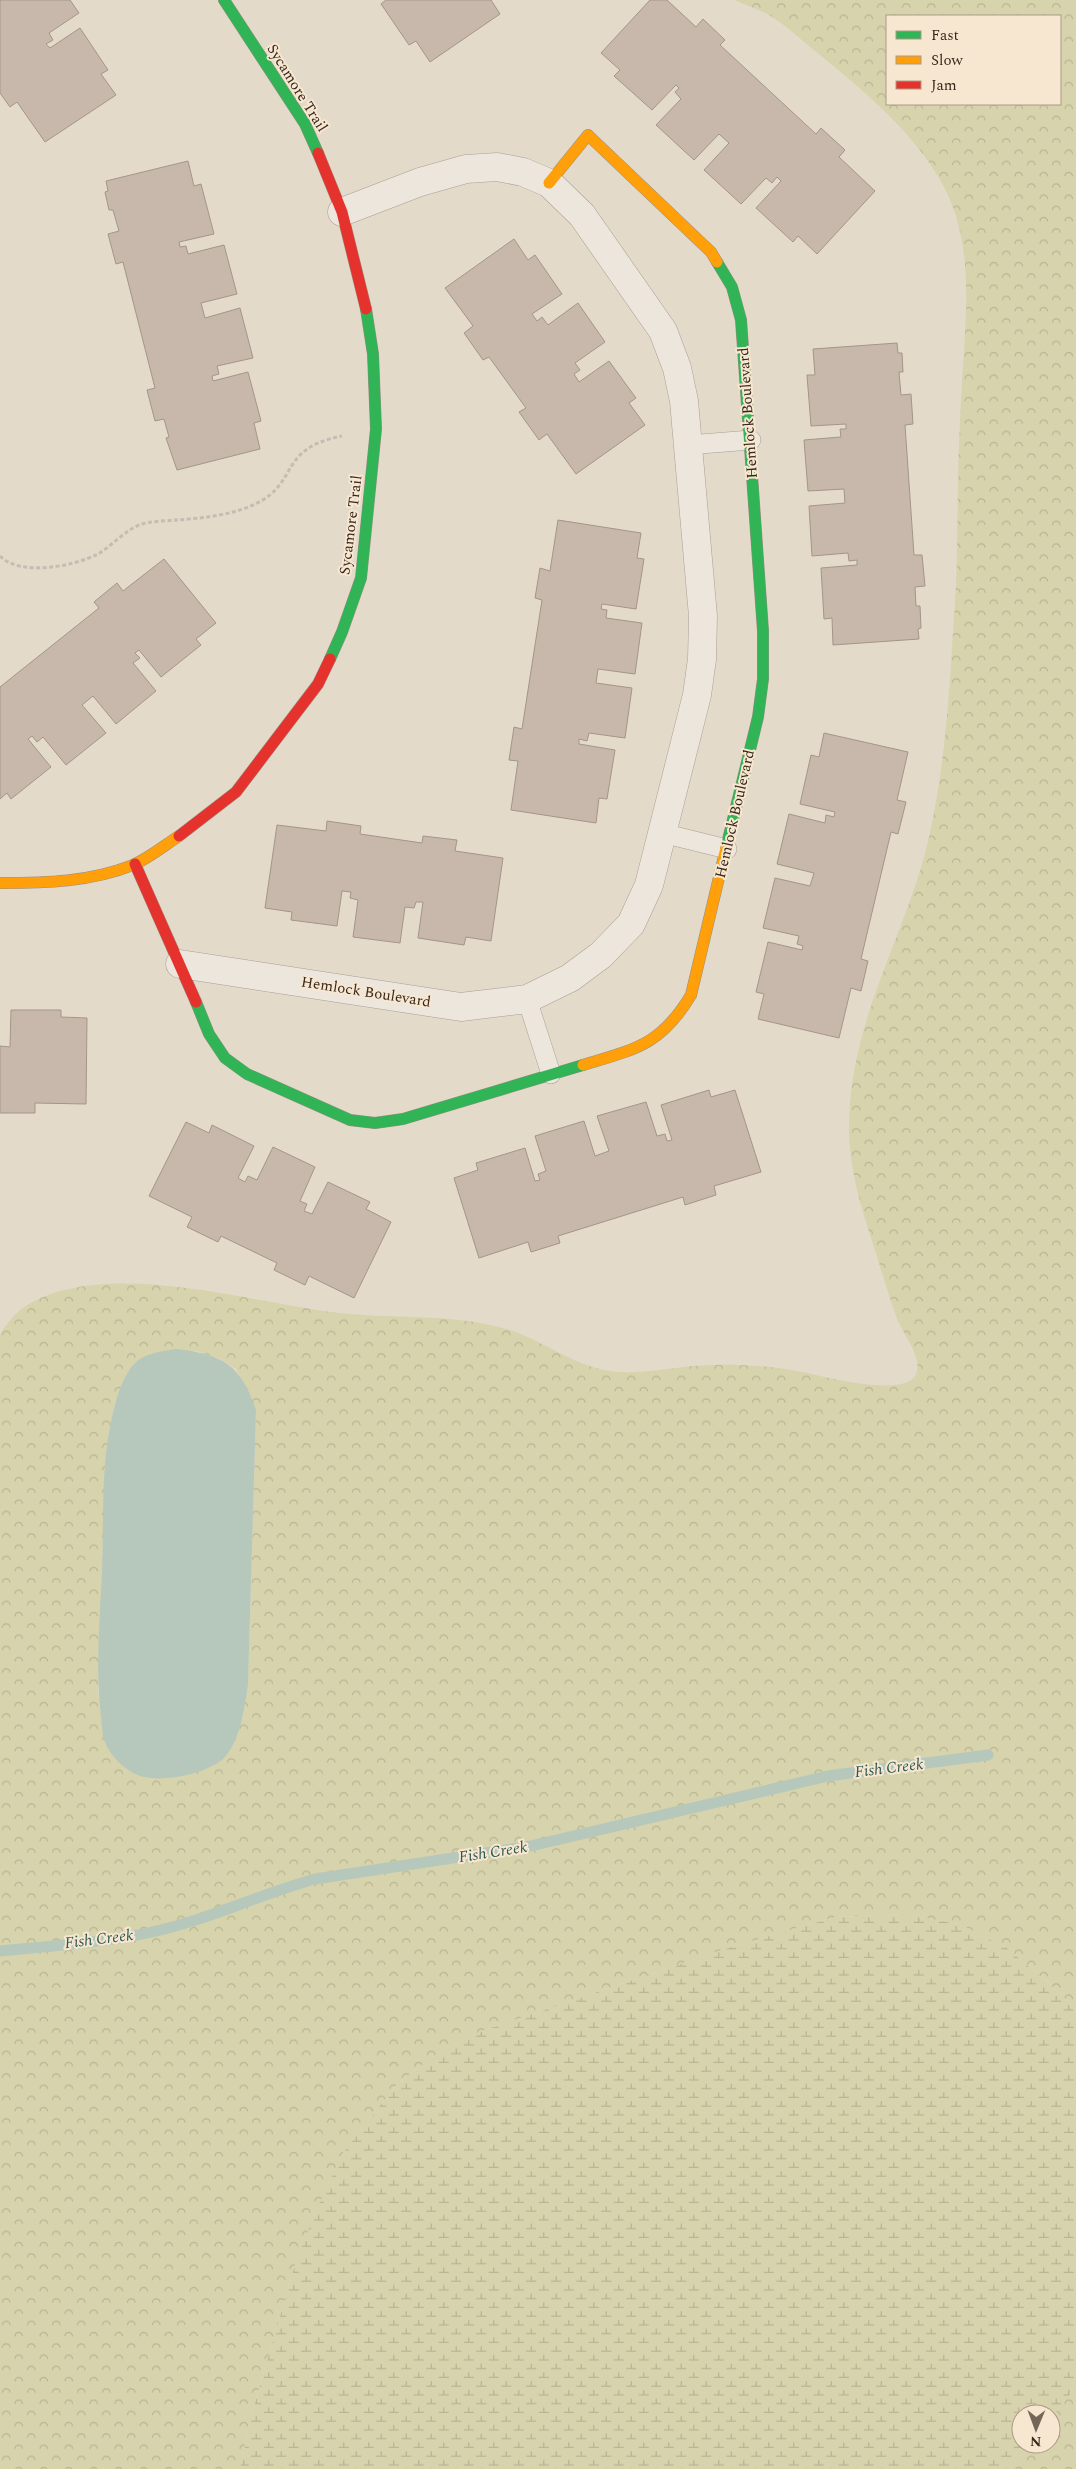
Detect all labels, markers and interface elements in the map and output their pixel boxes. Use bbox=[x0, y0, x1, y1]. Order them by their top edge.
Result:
legend bbox=[886, 15, 1061, 105]
text: Fast bbox=[931, 24, 959, 47]
street label: Sycamore Trail bbox=[261, 39, 333, 137]
text: Slow bbox=[931, 49, 963, 72]
text: Jam bbox=[931, 74, 957, 97]
street label: Hemlock Boulevard bbox=[732, 347, 764, 479]
street label: Sycamore Trail bbox=[333, 474, 369, 576]
street label: Hemlock Boulevard bbox=[709, 747, 761, 881]
street label: Hemlock Boulevard bbox=[299, 970, 433, 1014]
water label: Fish Creek bbox=[853, 1752, 925, 1784]
water label: Fish Creek bbox=[457, 1835, 530, 1869]
water label: Fish Creek bbox=[63, 1923, 135, 1955]
north arrow bbox=[1011, 2404, 1061, 2454]
text: N bbox=[1030, 2431, 1042, 2452]

